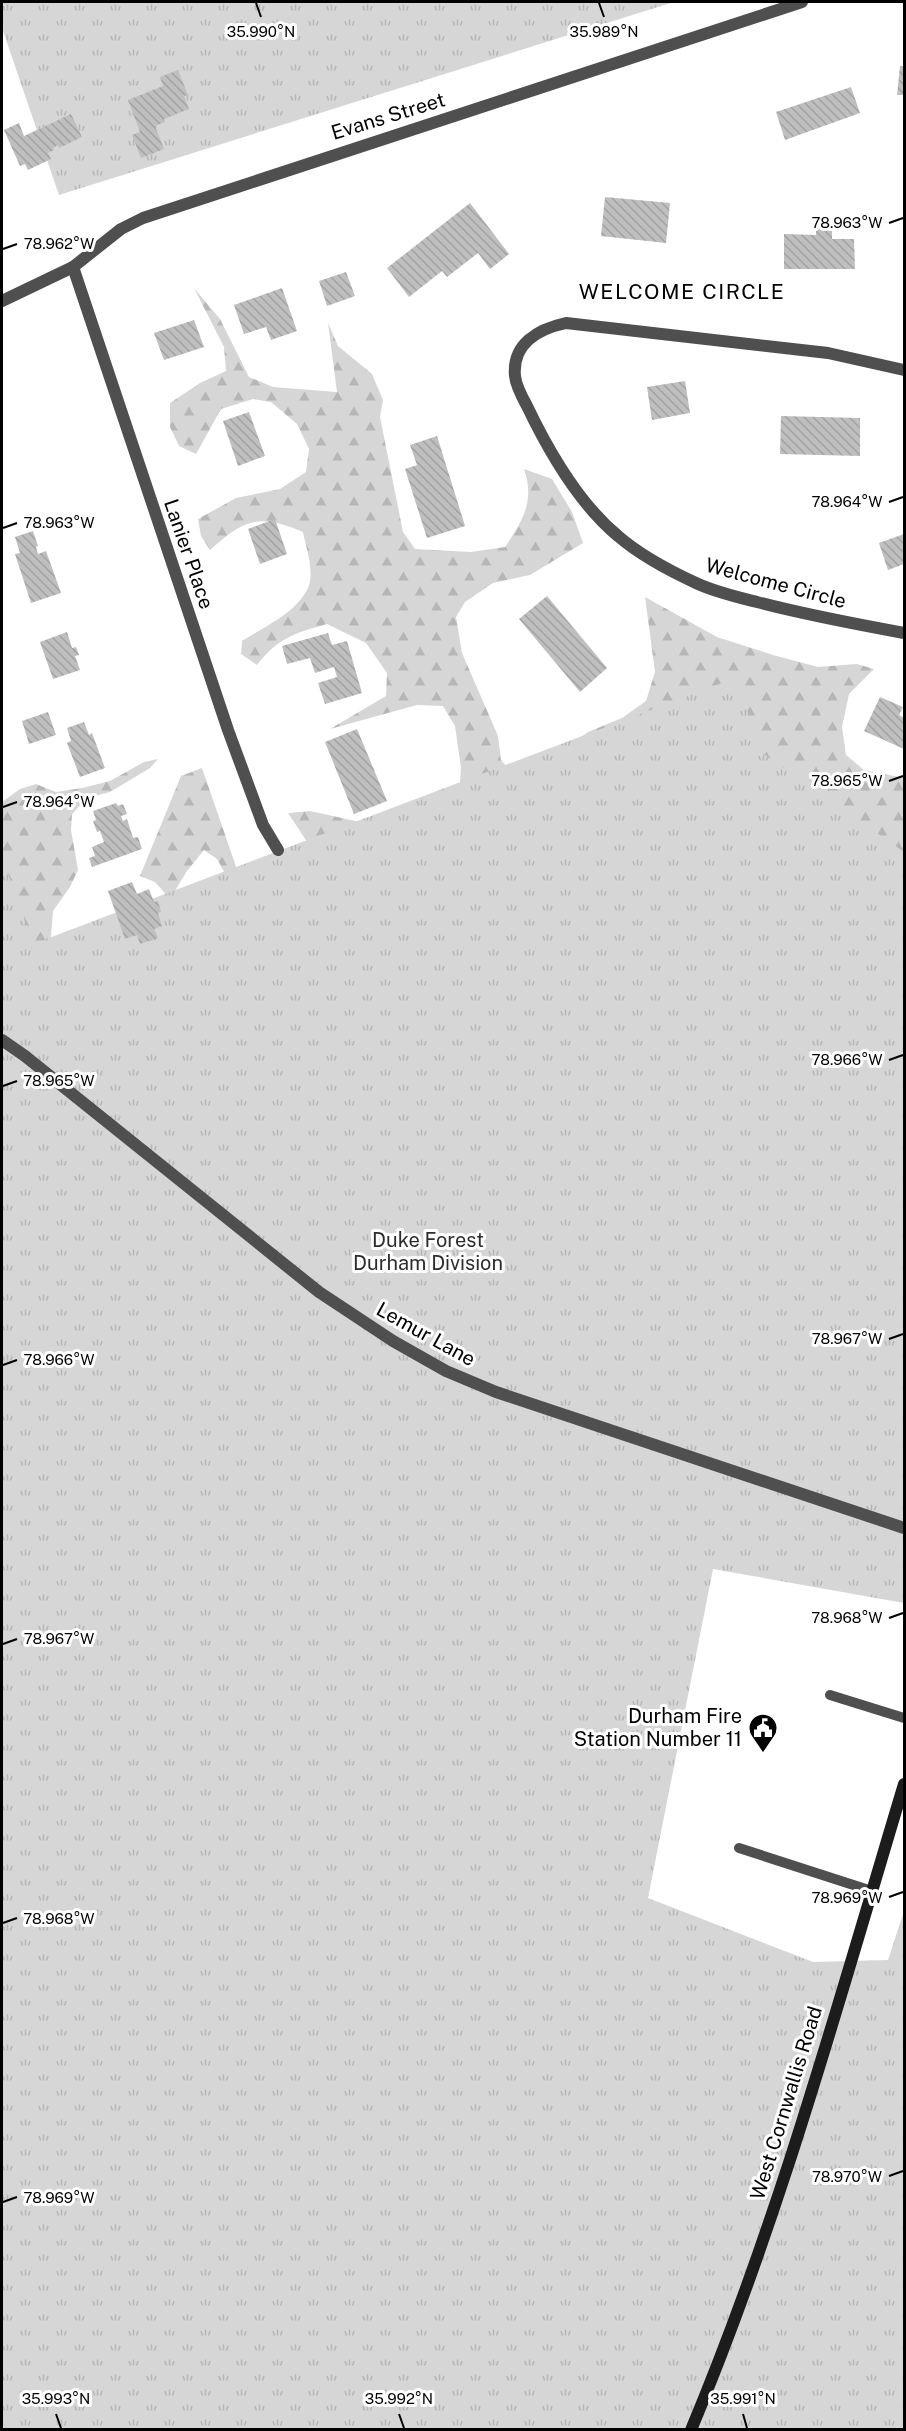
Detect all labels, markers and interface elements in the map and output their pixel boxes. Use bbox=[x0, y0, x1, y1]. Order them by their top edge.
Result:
text: 35.990°N bbox=[227, 23, 295, 40]
text: 35.989°N bbox=[570, 23, 638, 40]
street label: Evans Street bbox=[328, 87, 448, 145]
text: 78.963°W bbox=[811, 214, 883, 231]
text: 78.962°W bbox=[24, 235, 94, 252]
district label: WELCOME CIRCLE bbox=[579, 279, 785, 304]
text: 78.964°W bbox=[811, 493, 883, 510]
street label: Lanier Place bbox=[159, 496, 219, 612]
text: 78.963°W bbox=[23, 514, 95, 531]
street label: Welcome Circle bbox=[703, 553, 849, 613]
text: 78.965°W bbox=[811, 772, 883, 789]
text: 78.964°W bbox=[23, 793, 95, 810]
text: 78.966°W bbox=[812, 1051, 882, 1068]
text: 78.965°W bbox=[23, 1072, 95, 1089]
park label: Duke Forest Durham Division bbox=[353, 1228, 503, 1275]
street label: Lemur Lane bbox=[372, 1297, 480, 1371]
text: 78.967°W bbox=[812, 1330, 882, 1347]
text: 78.966°W bbox=[24, 1351, 94, 1368]
text: 78.968°W bbox=[811, 1609, 883, 1626]
text: 78.967°W bbox=[24, 1630, 94, 1647]
place label: Durham Fire Station Number 11 bbox=[574, 1704, 742, 1751]
public building icon: Durham Fire Station Number 11 bbox=[747, 1712, 779, 1754]
text: 78.969°W bbox=[812, 1889, 882, 1906]
text: 78.968°W bbox=[23, 1910, 95, 1927]
street label: West Cornwallis Road bbox=[745, 2003, 827, 2203]
text: 78.970°W bbox=[812, 2168, 882, 2185]
text: 78.969°W bbox=[24, 2189, 94, 2206]
text: 35.993°N bbox=[22, 2390, 90, 2407]
text: 35.992°N bbox=[365, 2390, 433, 2407]
text: 35.991°N bbox=[710, 2390, 776, 2407]

